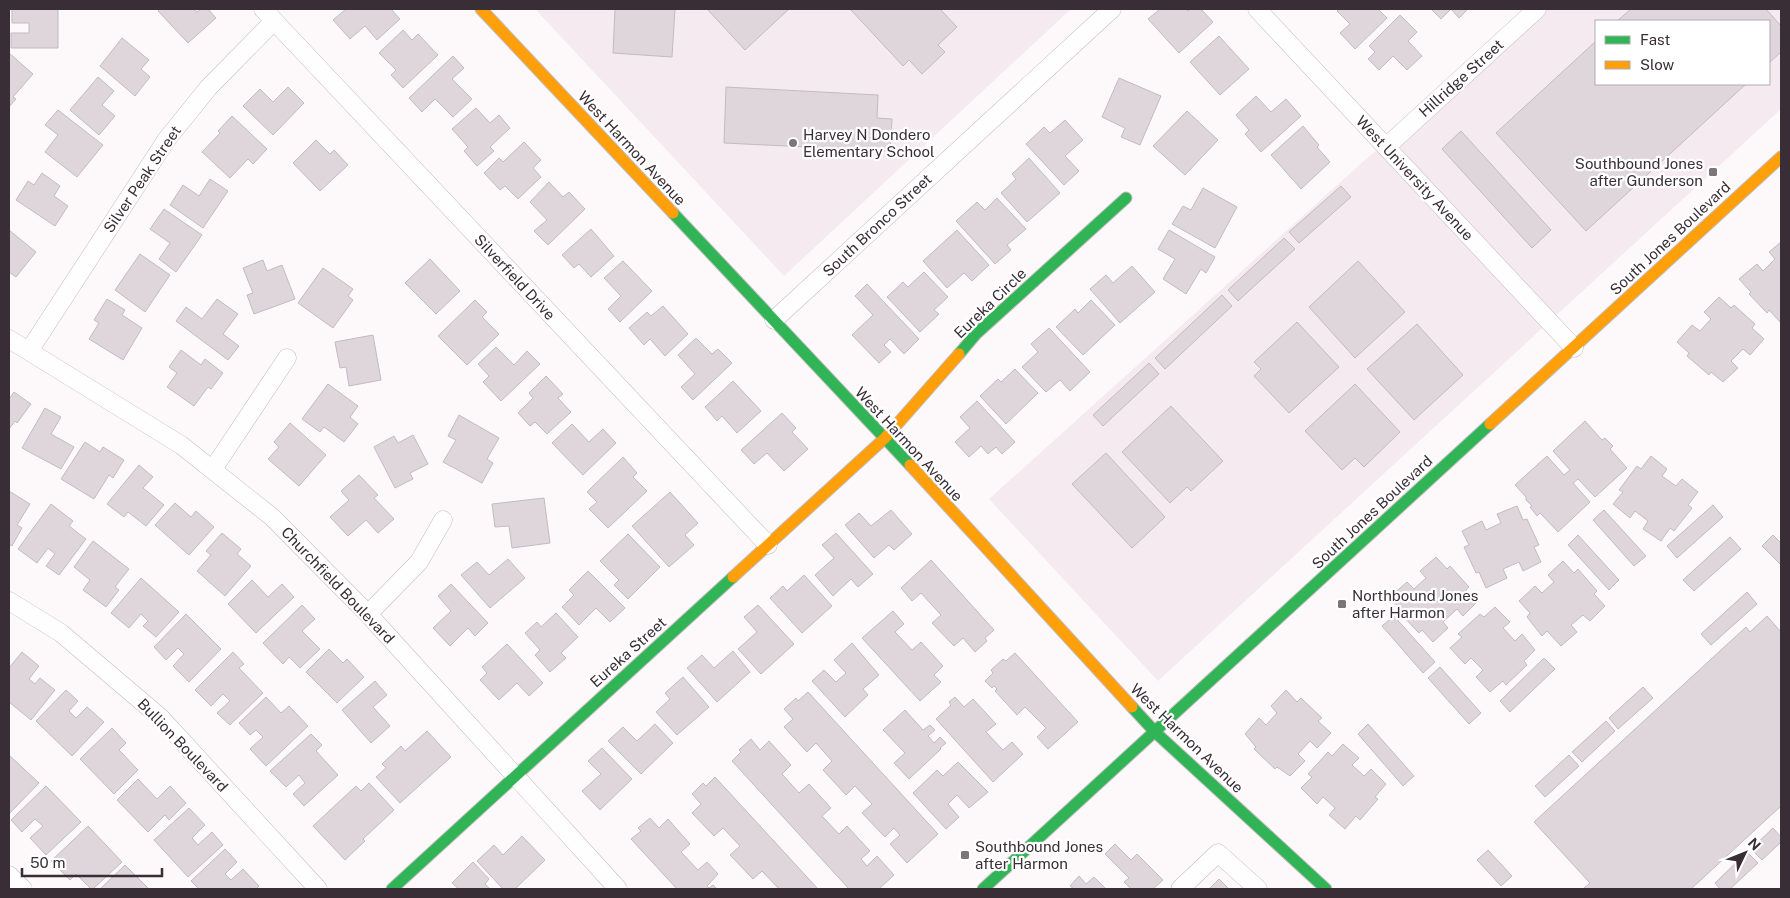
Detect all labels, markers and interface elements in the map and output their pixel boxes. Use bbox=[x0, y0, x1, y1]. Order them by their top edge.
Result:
legend bbox=[1595, 20, 1770, 85]
text: Fast bbox=[1640, 31, 1670, 48]
street label: Hillridge Street bbox=[1415, 36, 1507, 120]
text: Slow bbox=[1640, 56, 1675, 73]
street label: West Harmon Avenue bbox=[575, 87, 689, 209]
street label: West University Avenue bbox=[1353, 112, 1477, 244]
street label: Silver Peak Street bbox=[100, 122, 184, 236]
place label: Harvey N Dondero Elementary School bbox=[803, 126, 935, 160]
marker: Harvey N Dondero Elementary School bbox=[787, 137, 799, 149]
place label: Southbound Jones after Gunderson bbox=[1575, 155, 1703, 189]
marker: Southbound Jones after Gunderson bbox=[1707, 166, 1719, 178]
street label: South Bronco Street bbox=[819, 170, 935, 280]
street label: South Jones Boulevard bbox=[1606, 178, 1734, 298]
street label: Silverfield Drive bbox=[471, 231, 559, 323]
street label: Eureka Circle bbox=[951, 265, 1029, 341]
street label: West Harmon Avenue bbox=[852, 383, 966, 505]
street label: South Jones Boulevard bbox=[1308, 452, 1436, 572]
street label: Churchfield Boulevard bbox=[278, 523, 398, 647]
place label: Northbound Jones after Harmon bbox=[1352, 587, 1478, 621]
marker: Northbound Jones after Harmon bbox=[1336, 598, 1348, 610]
street label: Eureka Street bbox=[587, 613, 670, 691]
street label: West Harmon Avenue bbox=[1127, 680, 1247, 796]
street label: Bullion Boulevard bbox=[134, 695, 232, 795]
north arrow bbox=[1720, 828, 1770, 878]
text: N bbox=[1745, 835, 1764, 854]
place label: Southbound Jones after Harmon bbox=[975, 838, 1103, 872]
scale bar bbox=[22, 846, 162, 878]
marker: Southbound Jones after Harmon bbox=[959, 849, 971, 861]
text: 50 m bbox=[30, 854, 65, 871]

